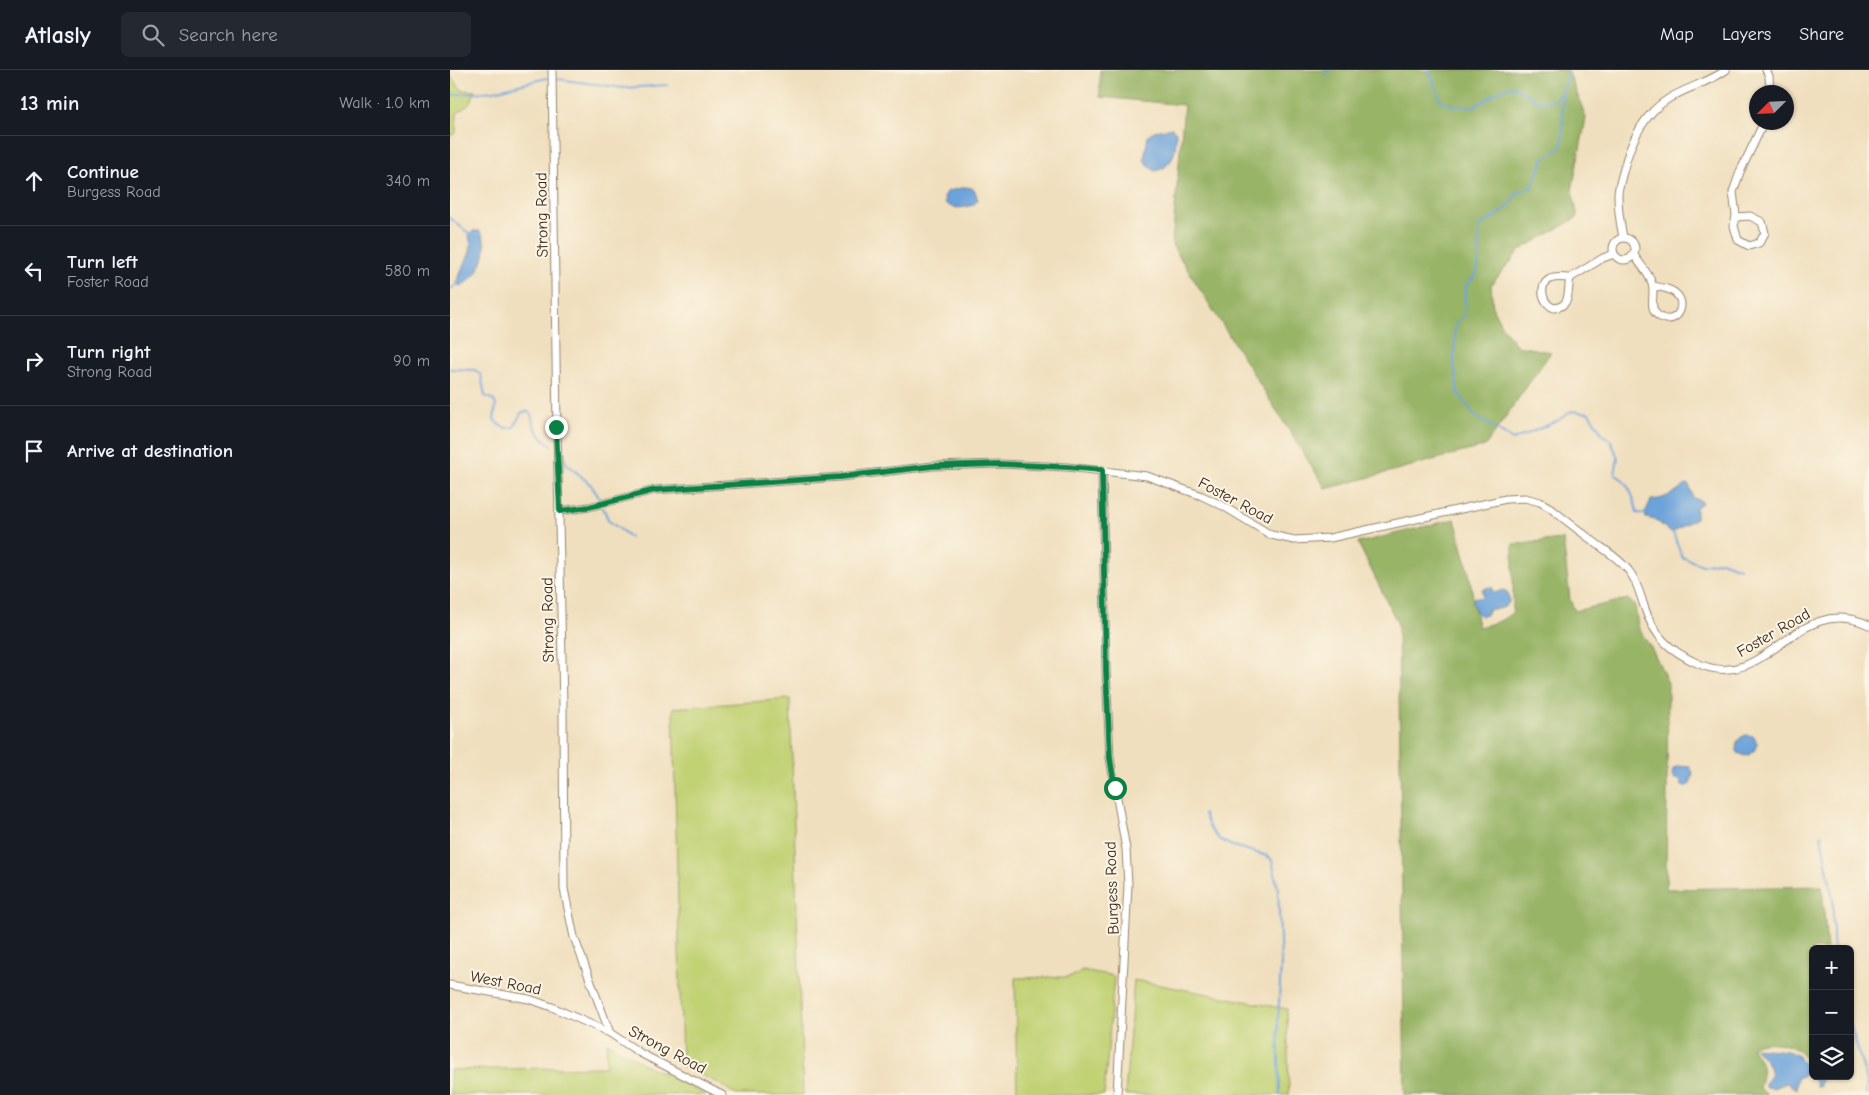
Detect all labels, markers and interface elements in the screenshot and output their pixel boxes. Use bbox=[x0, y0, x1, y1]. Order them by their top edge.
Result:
search box bbox=[121, 12, 471, 57]
text: Atlasly bbox=[25, 21, 91, 49]
icon: search bbox=[139, 21, 167, 49]
text: Search here bbox=[179, 24, 278, 46]
text: Map bbox=[1660, 24, 1694, 45]
text: Layers bbox=[1722, 24, 1771, 45]
text: Share bbox=[1799, 24, 1844, 45]
north arrow bbox=[1749, 85, 1794, 130]
text: 13 min bbox=[20, 91, 79, 115]
text: Walk · 1.0 km bbox=[339, 94, 430, 112]
text: Continue bbox=[67, 161, 139, 183]
icon: ahead bbox=[20, 167, 48, 195]
text: 340 m bbox=[386, 172, 430, 190]
street label: Strong Road bbox=[532, 172, 552, 258]
text: Burgess Road bbox=[67, 183, 161, 201]
text: Turn left bbox=[67, 251, 138, 273]
icon: left bbox=[20, 257, 48, 285]
text: 580 m bbox=[385, 262, 430, 280]
text: Foster Road bbox=[67, 273, 149, 291]
text: Turn right bbox=[67, 341, 151, 363]
icon: right bbox=[20, 347, 48, 375]
text: 90 m bbox=[393, 352, 430, 370]
text: Strong Road bbox=[67, 363, 152, 381]
route end bbox=[545, 416, 568, 439]
icon: arrive bbox=[20, 437, 48, 465]
text: Arrive at destination bbox=[67, 440, 233, 462]
street label: Foster Road bbox=[1195, 474, 1276, 528]
street label: Strong Road bbox=[538, 577, 558, 663]
street label: Foster Road bbox=[1734, 605, 1813, 661]
route start bbox=[1104, 777, 1127, 800]
street label: Burgess Road bbox=[1101, 841, 1123, 935]
map controls bbox=[1809, 945, 1854, 1080]
button: + bbox=[1809, 945, 1854, 990]
street label: West Road bbox=[469, 967, 543, 999]
button: − bbox=[1809, 990, 1854, 1035]
street label: Strong Road bbox=[626, 1022, 709, 1078]
button: layers bbox=[1809, 1035, 1854, 1080]

